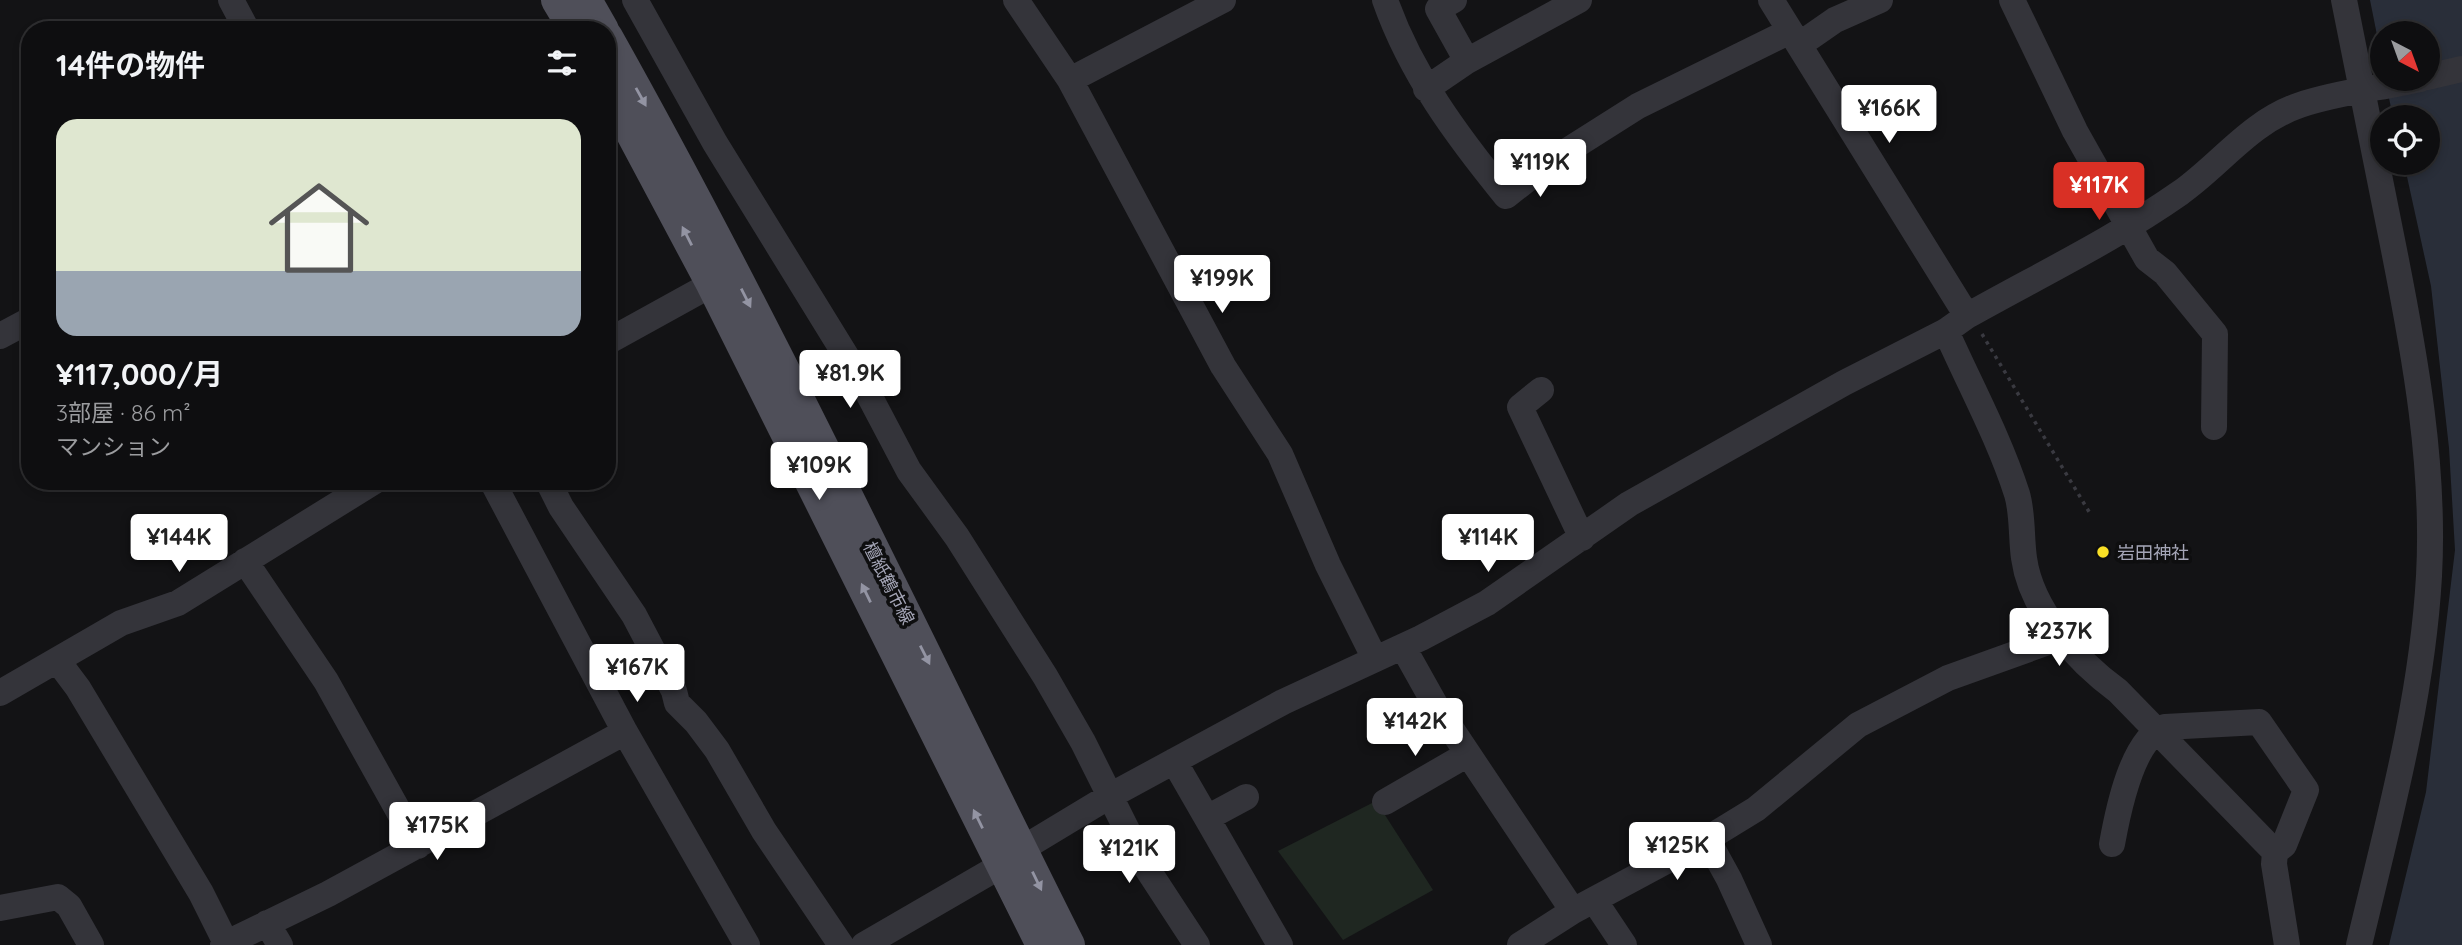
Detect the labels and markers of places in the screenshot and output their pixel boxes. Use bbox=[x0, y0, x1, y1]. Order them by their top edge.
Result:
pin: ¥166K bbox=[1840, 86, 1938, 145]
pin: ¥119K bbox=[1491, 140, 1589, 199]
pin: ¥117K bbox=[2050, 162, 2148, 222]
pin: ¥199K bbox=[1173, 256, 1271, 315]
pin: ¥81.9K bbox=[793, 350, 907, 410]
pin: ¥109K bbox=[770, 442, 868, 502]
pin: ¥144K bbox=[130, 514, 228, 574]
pin: ¥114K bbox=[1439, 514, 1537, 574]
place label: 岩田神社 bbox=[2117, 541, 2189, 564]
marker: 岩田神社 bbox=[2095, 544, 2111, 560]
pin: ¥237K bbox=[2010, 608, 2108, 668]
pin: ¥167K bbox=[588, 644, 686, 704]
pin: ¥142K bbox=[1366, 698, 1464, 758]
pin: ¥175K bbox=[388, 802, 486, 862]
pin: ¥125K bbox=[1628, 822, 1726, 882]
pin: ¥121K bbox=[1080, 826, 1178, 885]

